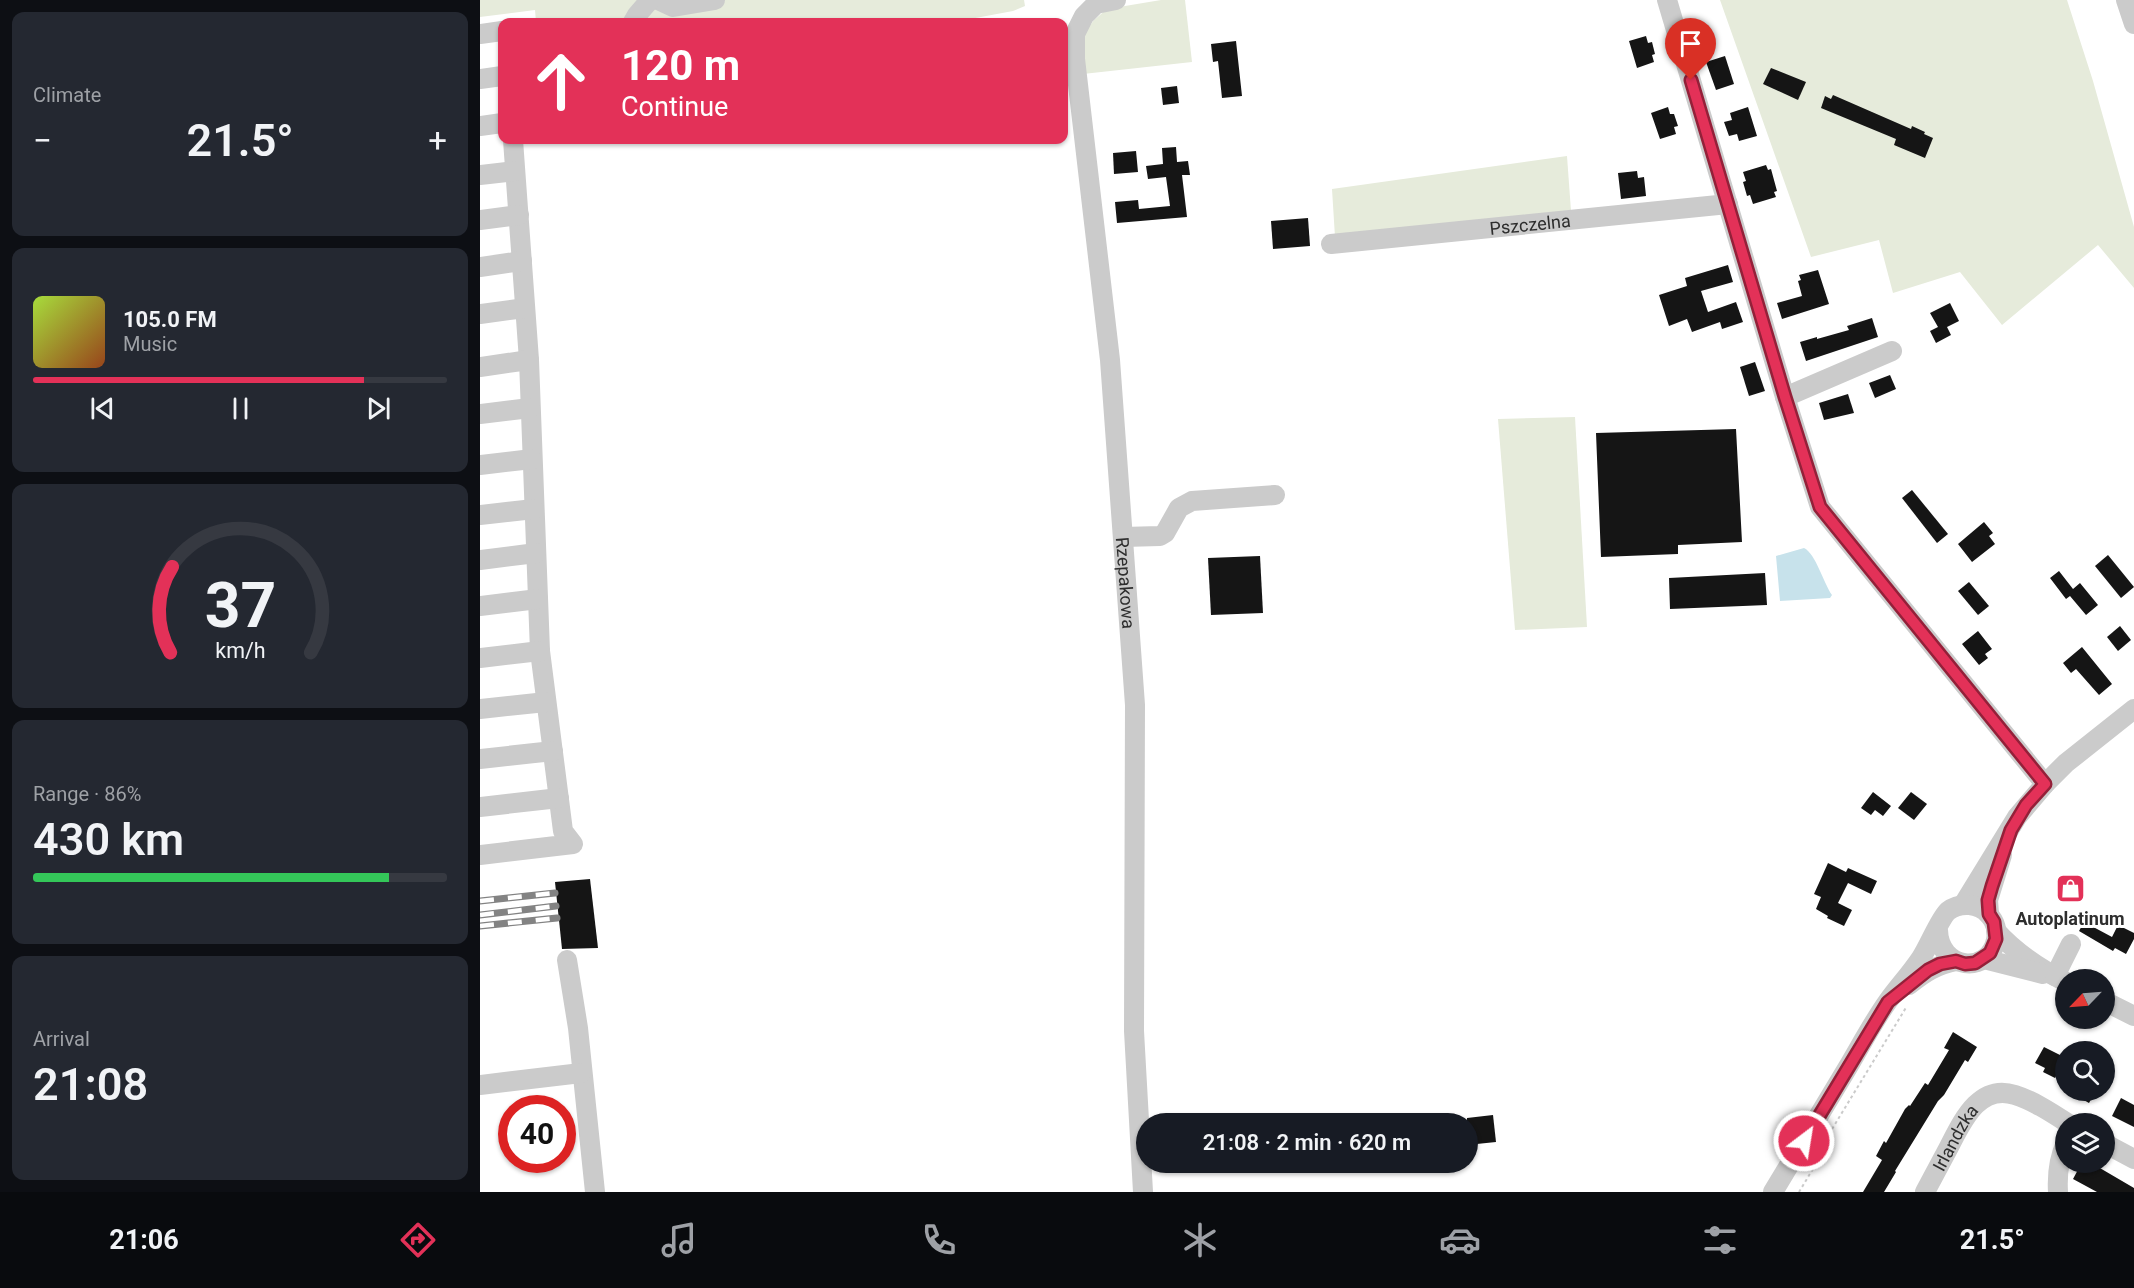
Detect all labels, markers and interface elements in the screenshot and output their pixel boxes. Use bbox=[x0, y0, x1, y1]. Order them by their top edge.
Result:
pin bbox=[1665, 18, 1716, 80]
icon: arrive bbox=[1674, 27, 1707, 60]
text: 120 m bbox=[621, 41, 740, 90]
icon: ahead bbox=[522, 42, 600, 120]
text: Climate bbox=[33, 83, 101, 107]
text: Continue bbox=[621, 91, 728, 123]
text: 21.5° bbox=[186, 114, 294, 167]
text: − bbox=[33, 121, 52, 160]
text: + bbox=[428, 121, 447, 160]
street label: Pszczelna bbox=[1488, 209, 1572, 238]
text: 105.0 FM bbox=[123, 307, 217, 332]
text: Music bbox=[123, 332, 177, 356]
icon: previous bbox=[86, 392, 119, 425]
icon: pause bbox=[224, 392, 257, 425]
icon: next bbox=[362, 392, 395, 425]
street label: Rzepakowa bbox=[1112, 536, 1140, 630]
text: 37 bbox=[204, 569, 276, 642]
text: km/h bbox=[215, 638, 265, 663]
text: Range · 86% bbox=[33, 782, 141, 806]
text: 430 km bbox=[33, 813, 184, 866]
shop icon: Autoplatinum bbox=[2054, 873, 2086, 905]
place label: Autoplatinum bbox=[2015, 908, 2125, 929]
north arrow bbox=[2055, 969, 2115, 1029]
map controls bbox=[2055, 969, 2115, 1173]
text: Arrival bbox=[33, 1027, 90, 1051]
button: search bbox=[2055, 1041, 2115, 1101]
text: 21:08 bbox=[33, 1058, 148, 1111]
speed limit sign: 40 bbox=[498, 1095, 576, 1173]
street label: Irlandzka bbox=[1928, 1100, 1982, 1175]
position arrow bbox=[1772, 1109, 1836, 1173]
button: layers bbox=[2055, 1113, 2115, 1173]
text: 21:08 · 2 min · 620 m bbox=[1203, 1130, 1411, 1155]
icon: directions bbox=[397, 1219, 439, 1261]
icon: music bbox=[658, 1219, 700, 1261]
icon: phone bbox=[918, 1219, 960, 1261]
icon: climate bbox=[1179, 1219, 1221, 1261]
icon: car bbox=[1439, 1219, 1481, 1261]
icon: filters bbox=[1699, 1219, 1741, 1261]
text: 21:06 bbox=[109, 1224, 179, 1256]
text: 21.5° bbox=[1960, 1224, 2025, 1256]

